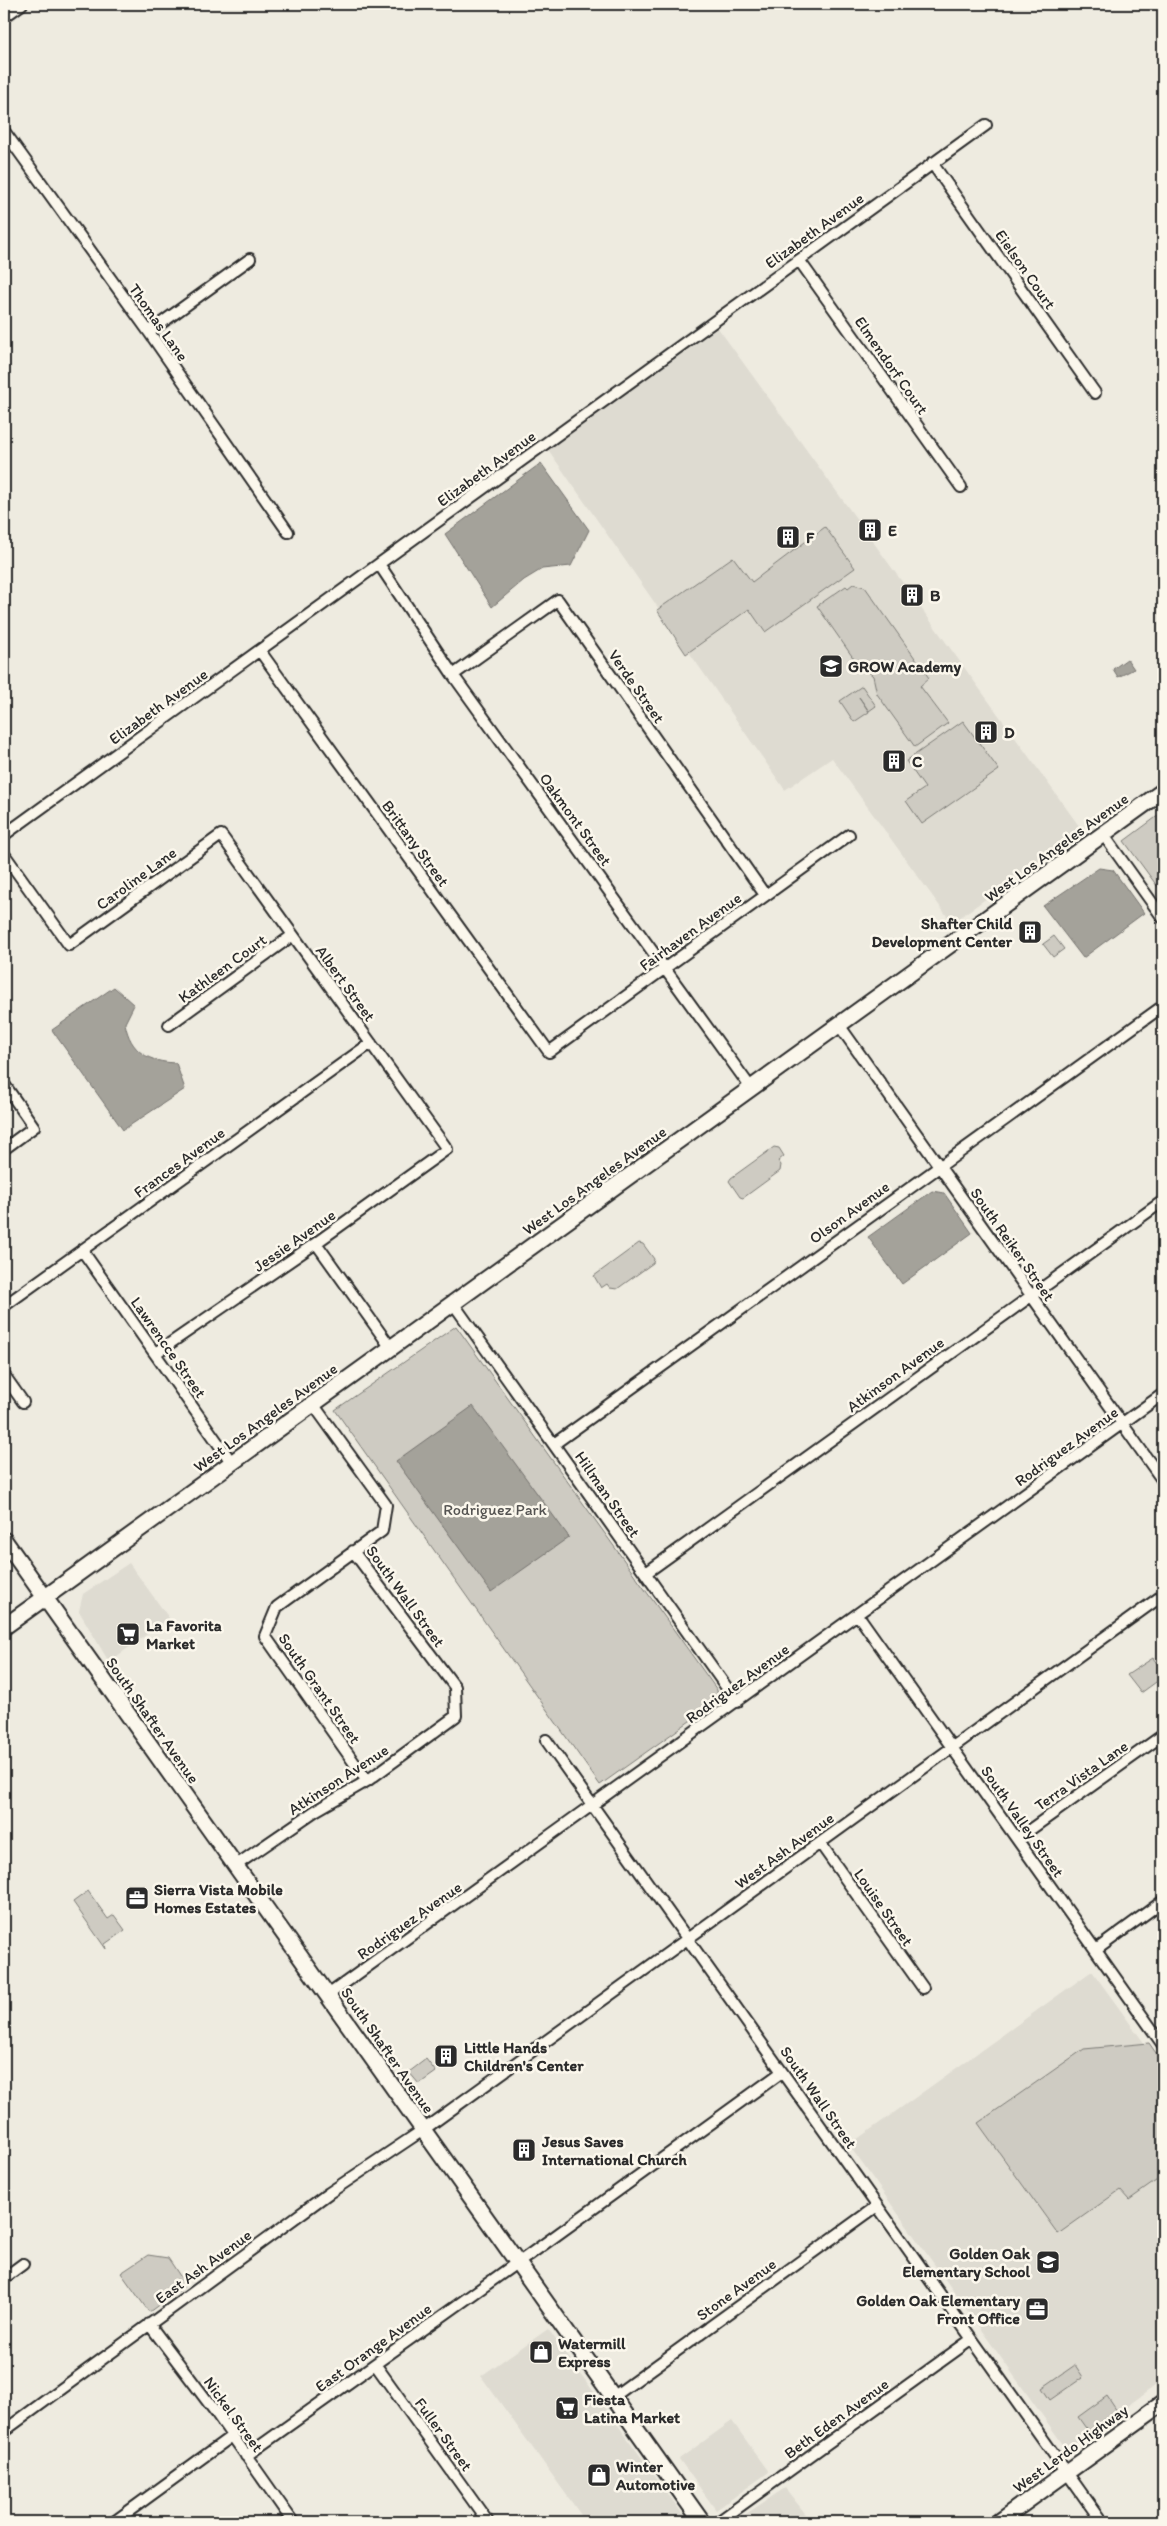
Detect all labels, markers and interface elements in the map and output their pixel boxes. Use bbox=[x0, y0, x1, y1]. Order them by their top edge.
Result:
street label: Elizabeth Avenue bbox=[761, 188, 868, 273]
street label: Eielson Court bbox=[991, 226, 1060, 313]
street label: Thomas Lane bbox=[125, 280, 192, 365]
street label: Elmendorf Court bbox=[851, 313, 932, 418]
street label: Elizabeth Avenue bbox=[433, 426, 540, 511]
building icon: E bbox=[857, 517, 883, 543]
place label: E bbox=[888, 521, 897, 540]
building icon: F bbox=[775, 524, 801, 550]
place label: F bbox=[806, 528, 815, 547]
building icon: B bbox=[899, 582, 925, 608]
place label: B bbox=[930, 586, 941, 605]
street label: Verde Street bbox=[604, 646, 669, 727]
school or university icon: GROW Academy bbox=[818, 653, 844, 679]
place label: GROW Academy bbox=[848, 657, 962, 677]
street label: Elizabeth Avenue bbox=[105, 664, 212, 749]
building icon: D bbox=[973, 719, 999, 745]
place label: D bbox=[1004, 723, 1015, 742]
building icon: C bbox=[881, 748, 907, 774]
place label: C bbox=[912, 752, 923, 771]
street label: Oakmont Street bbox=[535, 769, 616, 870]
street label: West Los Angeles Avenue bbox=[981, 789, 1132, 906]
street label: Brittany Street bbox=[378, 796, 453, 890]
street label: Caroline Lane bbox=[92, 843, 180, 914]
street label: Fairhaven Avenue bbox=[636, 888, 745, 975]
place label: Shafter Child Development Center bbox=[871, 914, 1013, 952]
building icon: Shafter Child Development Center bbox=[1017, 919, 1043, 945]
street label: Kathleen Court bbox=[174, 930, 270, 1007]
street label: Albert Street bbox=[312, 942, 380, 1025]
street label: West Los Angeles Avenue bbox=[519, 1122, 670, 1239]
street label: Frances Avenue bbox=[130, 1123, 229, 1202]
street label: Olson Avenue bbox=[806, 1177, 893, 1248]
street label: South Reiker Street bbox=[966, 1184, 1059, 1305]
street label: Jessie Avenue bbox=[250, 1205, 339, 1276]
street label: Lawrencce Street bbox=[127, 1293, 210, 1401]
street label: Atkinson Avenue bbox=[843, 1333, 948, 1416]
street label: West Los Angeles Avenue bbox=[190, 1359, 341, 1476]
street label: Rodriguez Avenue bbox=[1011, 1402, 1122, 1490]
street label: Hillman Street bbox=[571, 1448, 644, 1541]
park label: Rodriguez Park bbox=[443, 1500, 548, 1519]
street label: South Wall Street bbox=[362, 1542, 449, 1651]
place label: La Favorita Market bbox=[146, 1616, 222, 1653]
supermarket icon: La Favorita Market bbox=[115, 1621, 141, 1647]
street label: South Grant Street bbox=[274, 1629, 365, 1747]
street label: Rodriguez Avenue bbox=[682, 1639, 793, 1727]
street label: South Shafter Avenue bbox=[102, 1654, 203, 1787]
street label: Terra Vista Lane bbox=[1031, 1736, 1132, 1815]
street label: Atkinson Avenue bbox=[285, 1740, 392, 1819]
street label: South Valley Street bbox=[977, 1762, 1068, 1881]
street label: West Ash Avenue bbox=[731, 1808, 838, 1893]
street label: Louise Street bbox=[850, 1865, 917, 1950]
street label: Rodriguez Avenue bbox=[353, 1877, 465, 1964]
place label: Sierra Vista Mobile Homes Estates bbox=[154, 1880, 283, 1917]
office icon: Sierra Vista Mobile Homes Estates bbox=[124, 1885, 150, 1911]
street label: South Shafter Avenue bbox=[337, 1984, 438, 2117]
place label: Little Hands Children's Center bbox=[464, 2038, 584, 2075]
street label: South Wall Street bbox=[776, 2042, 861, 2152]
building icon: Little Hands Children's Center bbox=[433, 2043, 459, 2069]
place label: Jesus Saves International Church bbox=[541, 2132, 687, 2169]
building icon: Jesus Saves International Church bbox=[511, 2137, 537, 2163]
street label: East Ash Avenue bbox=[151, 2225, 255, 2308]
place label: Golden Oak Elementary School bbox=[902, 2244, 1031, 2282]
school or university icon: Golden Oak Elementary School bbox=[1035, 2249, 1061, 2275]
street label: Stone Avenue bbox=[693, 2254, 780, 2325]
place label: Golden Oak Elementary Front Office bbox=[856, 2291, 1020, 2328]
office icon: Golden Oak Elementary Front Office bbox=[1024, 2296, 1050, 2322]
street label: East Orange Avenue bbox=[312, 2299, 435, 2396]
place label: Watermill Express bbox=[558, 2334, 626, 2372]
shop icon: Watermill Express bbox=[528, 2339, 554, 2365]
street label: Nickel Street bbox=[200, 2373, 267, 2456]
street label: Beth Eden Avenue bbox=[780, 2374, 892, 2463]
place label: Fiesta Latina Market bbox=[584, 2390, 680, 2427]
street label: Fuller Street bbox=[411, 2394, 477, 2475]
supermarket icon: Fiesta Latina Market bbox=[554, 2395, 580, 2421]
street label: West Lerdo Highway bbox=[1009, 2400, 1132, 2497]
place label: Winter Automotive bbox=[615, 2457, 696, 2494]
shop icon: Winter Automotive bbox=[586, 2462, 612, 2488]

